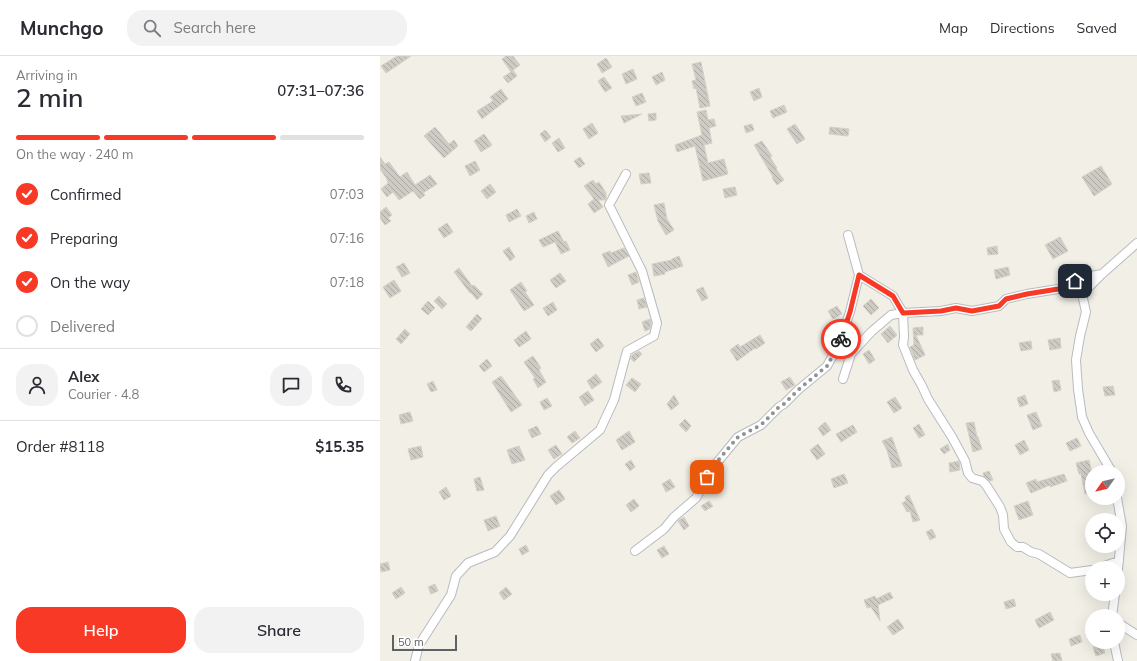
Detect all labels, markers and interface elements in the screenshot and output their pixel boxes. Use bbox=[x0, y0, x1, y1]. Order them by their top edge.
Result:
search box bbox=[127, 10, 407, 46]
text: Munchgo bbox=[20, 16, 103, 40]
icon: search bbox=[141, 17, 163, 39]
text: Search here bbox=[173, 18, 256, 37]
text: Map bbox=[939, 19, 968, 37]
text: Directions bbox=[990, 19, 1055, 37]
text: Saved bbox=[1077, 19, 1117, 37]
text: Arriving in bbox=[16, 67, 78, 83]
text: 2 min bbox=[16, 81, 84, 114]
text: 07:31–07:36 bbox=[277, 81, 364, 100]
text: On the way · 240 m bbox=[16, 146, 133, 162]
icon: check bbox=[16, 183, 38, 205]
text: Confirmed bbox=[50, 185, 121, 204]
text: 07:03 bbox=[330, 186, 364, 202]
icon: check bbox=[16, 227, 38, 249]
text: Preparing bbox=[50, 229, 118, 248]
text: 07:16 bbox=[330, 230, 364, 246]
pin bbox=[1058, 264, 1092, 298]
icon: home bbox=[1064, 270, 1086, 292]
icon: check bbox=[16, 271, 38, 293]
text: On the way bbox=[50, 273, 130, 292]
text: 07:18 bbox=[330, 274, 364, 290]
text: Delivered bbox=[50, 317, 115, 336]
courier bbox=[821, 319, 861, 359]
icon: bike bbox=[830, 328, 852, 350]
button: person bbox=[16, 364, 58, 406]
button: chat bbox=[270, 364, 312, 406]
button: phone bbox=[322, 364, 364, 406]
text: Alex bbox=[68, 367, 100, 386]
text: Courier · 4.8 bbox=[68, 386, 139, 402]
text: Order #8118 bbox=[16, 437, 104, 456]
text: $15.35 bbox=[315, 437, 364, 456]
pin bbox=[690, 460, 724, 494]
north arrow bbox=[1085, 465, 1125, 505]
map controls bbox=[1085, 465, 1125, 649]
icon: bag bbox=[696, 466, 718, 488]
button: locate bbox=[1085, 513, 1125, 553]
button: + bbox=[1085, 561, 1125, 601]
button: Help bbox=[16, 607, 186, 653]
button: Share bbox=[194, 607, 364, 653]
button: − bbox=[1085, 609, 1125, 649]
scale bar bbox=[392, 633, 457, 652]
text: 50 m bbox=[398, 635, 424, 649]

